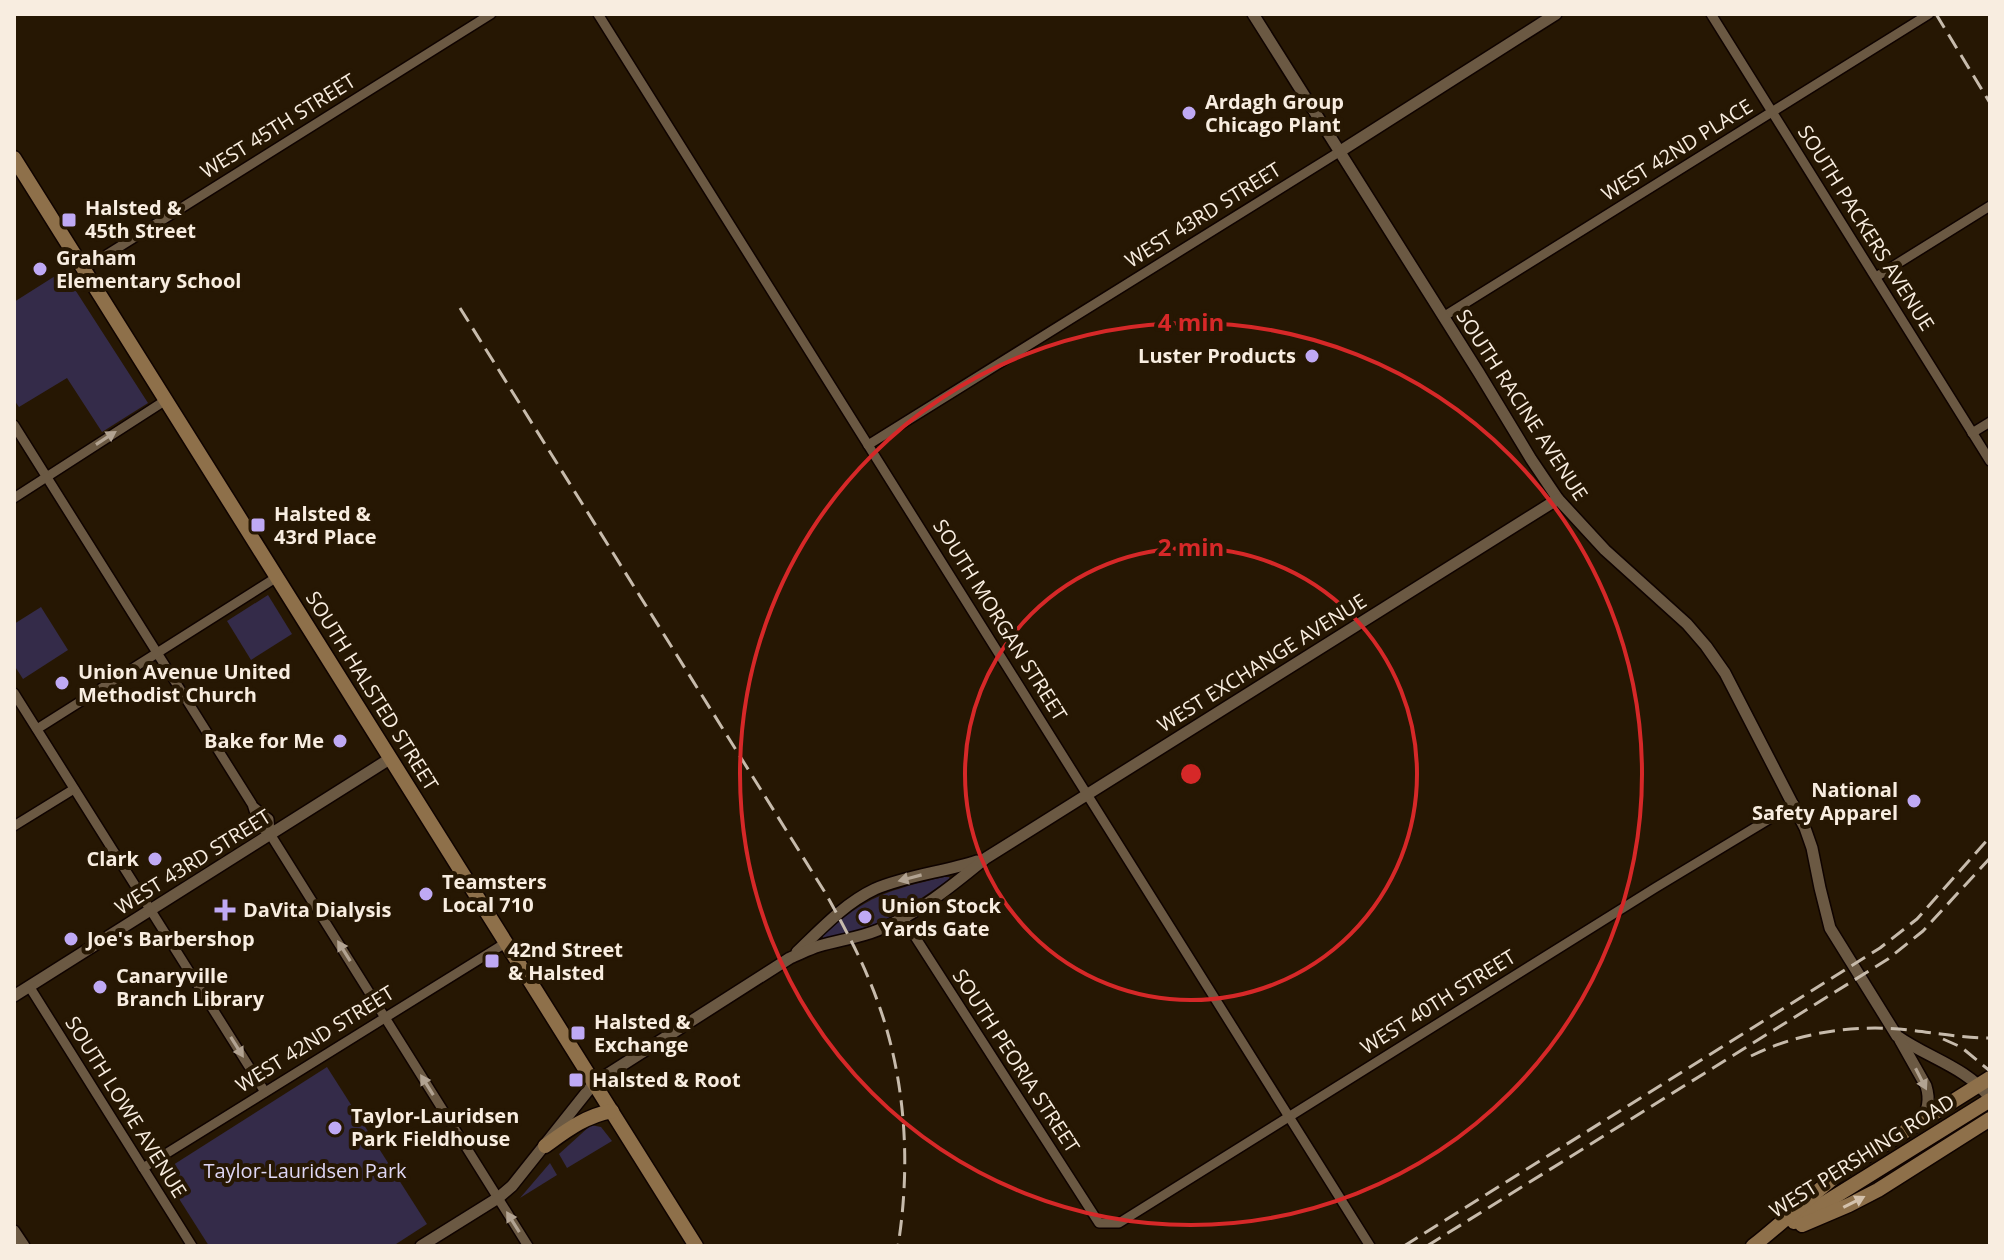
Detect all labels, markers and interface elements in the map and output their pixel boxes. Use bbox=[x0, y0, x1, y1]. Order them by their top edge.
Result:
street label: WEST 45TH STREET bbox=[195, 67, 360, 184]
place label: Ardagh Group Chicago Plant bbox=[1205, 88, 1344, 138]
street label: WEST 42ND PLACE bbox=[1596, 92, 1757, 207]
marker: Ardagh Group Chicago Plant bbox=[1180, 104, 1198, 122]
street label: SOUTH PACKERS AVENUE bbox=[1792, 120, 1941, 336]
street label: WEST 43RD STREET bbox=[1120, 156, 1286, 274]
place label: Halsted & 45th Street bbox=[85, 194, 196, 244]
marker: Halsted & 45th Street bbox=[60, 211, 78, 229]
place label: Graham Elementary School bbox=[56, 244, 241, 294]
marker: Graham Elementary School bbox=[31, 260, 49, 278]
street label: SOUTH RACINE AVENUE bbox=[1450, 304, 1594, 506]
text: 4 min bbox=[1158, 305, 1224, 338]
place label: Luster Products bbox=[1138, 342, 1296, 369]
marker: Luster Products bbox=[1303, 347, 1321, 365]
one-way arrow bbox=[95, 432, 117, 446]
place label: Halsted & 43rd Place bbox=[274, 500, 377, 550]
street label: SOUTH MORGAN STREET bbox=[927, 514, 1074, 726]
marker: Halsted & 43rd Place bbox=[249, 516, 267, 534]
text: 2 min bbox=[1158, 530, 1224, 563]
street label: SOUTH HALSTED STREET bbox=[300, 586, 445, 796]
street label: WEST EXCHANGE AVENUE bbox=[1152, 587, 1371, 738]
place label: Union Avenue United Methodist Church bbox=[78, 658, 291, 708]
marker: Union Avenue United Methodist Church bbox=[53, 674, 71, 692]
place label: Bake for Me bbox=[204, 727, 324, 754]
marker: Bake for Me bbox=[331, 732, 349, 750]
centre of rings bbox=[1177, 760, 1205, 788]
place label: National Safety Apparel bbox=[1752, 776, 1898, 826]
marker: National Safety Apparel bbox=[1905, 792, 1923, 810]
street label: WEST 43RD STREET bbox=[110, 803, 276, 921]
place label: Clark bbox=[87, 845, 140, 872]
marker: Clark bbox=[146, 850, 164, 868]
place label: Teamsters Local 710 bbox=[442, 868, 547, 918]
one-way arrow bbox=[898, 872, 922, 885]
marker: Teamsters Local 710 bbox=[417, 885, 435, 903]
place label: Union Stock Yards Gate bbox=[881, 892, 1001, 942]
place label: DaVita Dialysis bbox=[243, 896, 391, 923]
marker: DaVita Dialysis bbox=[214, 899, 236, 921]
marker: Union Stock Yards Gate bbox=[856, 908, 874, 926]
place label: Joe's Barbershop bbox=[85, 925, 255, 952]
marker: Joe's Barbershop bbox=[62, 930, 80, 948]
place label: 42nd Street & Halsted bbox=[508, 936, 623, 986]
one-way arrow bbox=[337, 940, 351, 962]
street label: WEST 40TH STREET bbox=[1355, 943, 1520, 1060]
marker: 42nd Street & Halsted bbox=[483, 952, 501, 970]
place label: Canaryville Branch Library bbox=[116, 962, 265, 1012]
street label: SOUTH PEORIA STREET bbox=[947, 964, 1086, 1158]
marker: Canaryville Branch Library bbox=[91, 978, 109, 996]
street label: WEST 42ND STREET bbox=[230, 979, 399, 1098]
place label: Halsted & Exchange bbox=[594, 1008, 691, 1058]
street label: SOUTH LOWE AVENUE bbox=[60, 1011, 193, 1203]
marker: Halsted & Exchange bbox=[569, 1024, 587, 1042]
one-way arrow bbox=[229, 1036, 243, 1058]
place label: Halsted & Root bbox=[592, 1066, 741, 1093]
one-way arrow bbox=[1915, 1068, 1928, 1091]
marker: Halsted & Root bbox=[567, 1071, 585, 1089]
one-way arrow bbox=[420, 1074, 434, 1096]
street label: WEST PERSHING ROAD bbox=[1764, 1088, 1959, 1224]
place label: Taylor-Lauridsen Park Fieldhouse bbox=[351, 1102, 519, 1152]
marker: Taylor-Lauridsen Park Fieldhouse bbox=[326, 1119, 344, 1137]
park label: Taylor-Lauridsen Park bbox=[203, 1157, 407, 1184]
one-way arrow bbox=[1843, 1196, 1866, 1209]
one-way arrow bbox=[506, 1211, 520, 1233]

